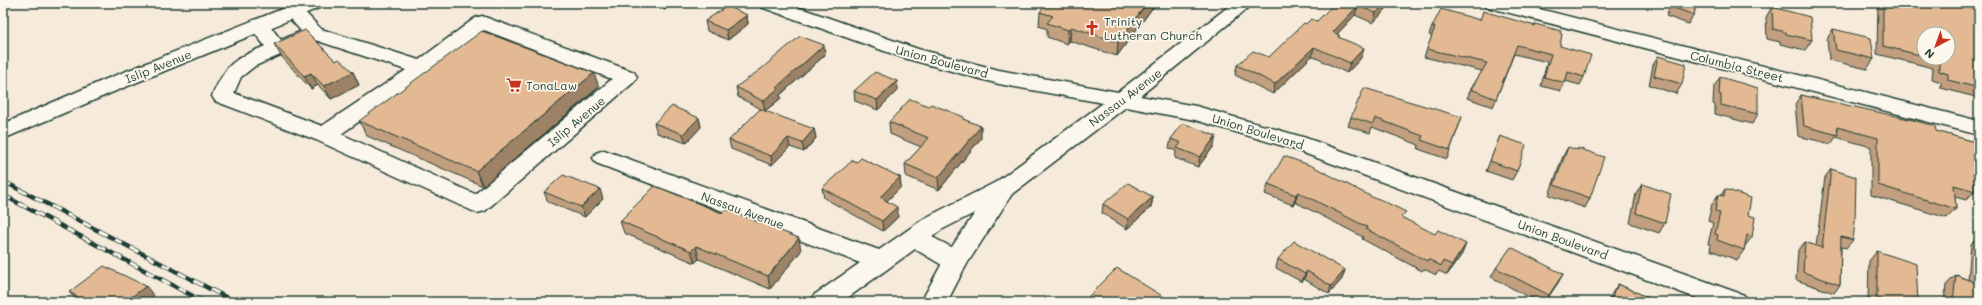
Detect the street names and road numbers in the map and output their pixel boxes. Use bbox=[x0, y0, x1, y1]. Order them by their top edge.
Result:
street label: Union Boulevard bbox=[894, 41, 990, 81]
street label: Islip Avenue bbox=[122, 45, 194, 87]
street label: Columbia Street bbox=[1689, 47, 1785, 85]
street label: Nassau Avenue bbox=[1085, 64, 1165, 130]
street label: Islip Avenue bbox=[544, 92, 608, 150]
street label: Union Boulevard bbox=[1210, 109, 1306, 153]
street label: Nassau Avenue bbox=[699, 188, 787, 232]
street label: Union Boulevard bbox=[1516, 215, 1611, 263]

